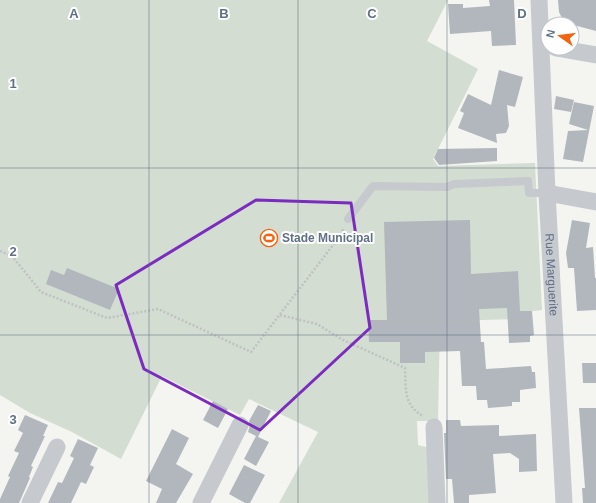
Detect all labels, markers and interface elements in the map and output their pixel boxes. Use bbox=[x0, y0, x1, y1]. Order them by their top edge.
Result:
text: A bbox=[69, 6, 79, 21]
text: B bbox=[219, 6, 229, 21]
text: C bbox=[367, 6, 377, 21]
text: D bbox=[517, 6, 527, 21]
north arrow bbox=[540, 16, 580, 56]
text: N bbox=[544, 28, 557, 39]
text: 1 bbox=[9, 76, 17, 91]
sports icon: Stade Municipal bbox=[259, 228, 279, 248]
place label: Stade Municipal bbox=[282, 231, 373, 245]
street label: Rue Marguerite bbox=[542, 233, 561, 317]
text: 2 bbox=[9, 244, 17, 259]
text: 3 bbox=[9, 412, 17, 427]

